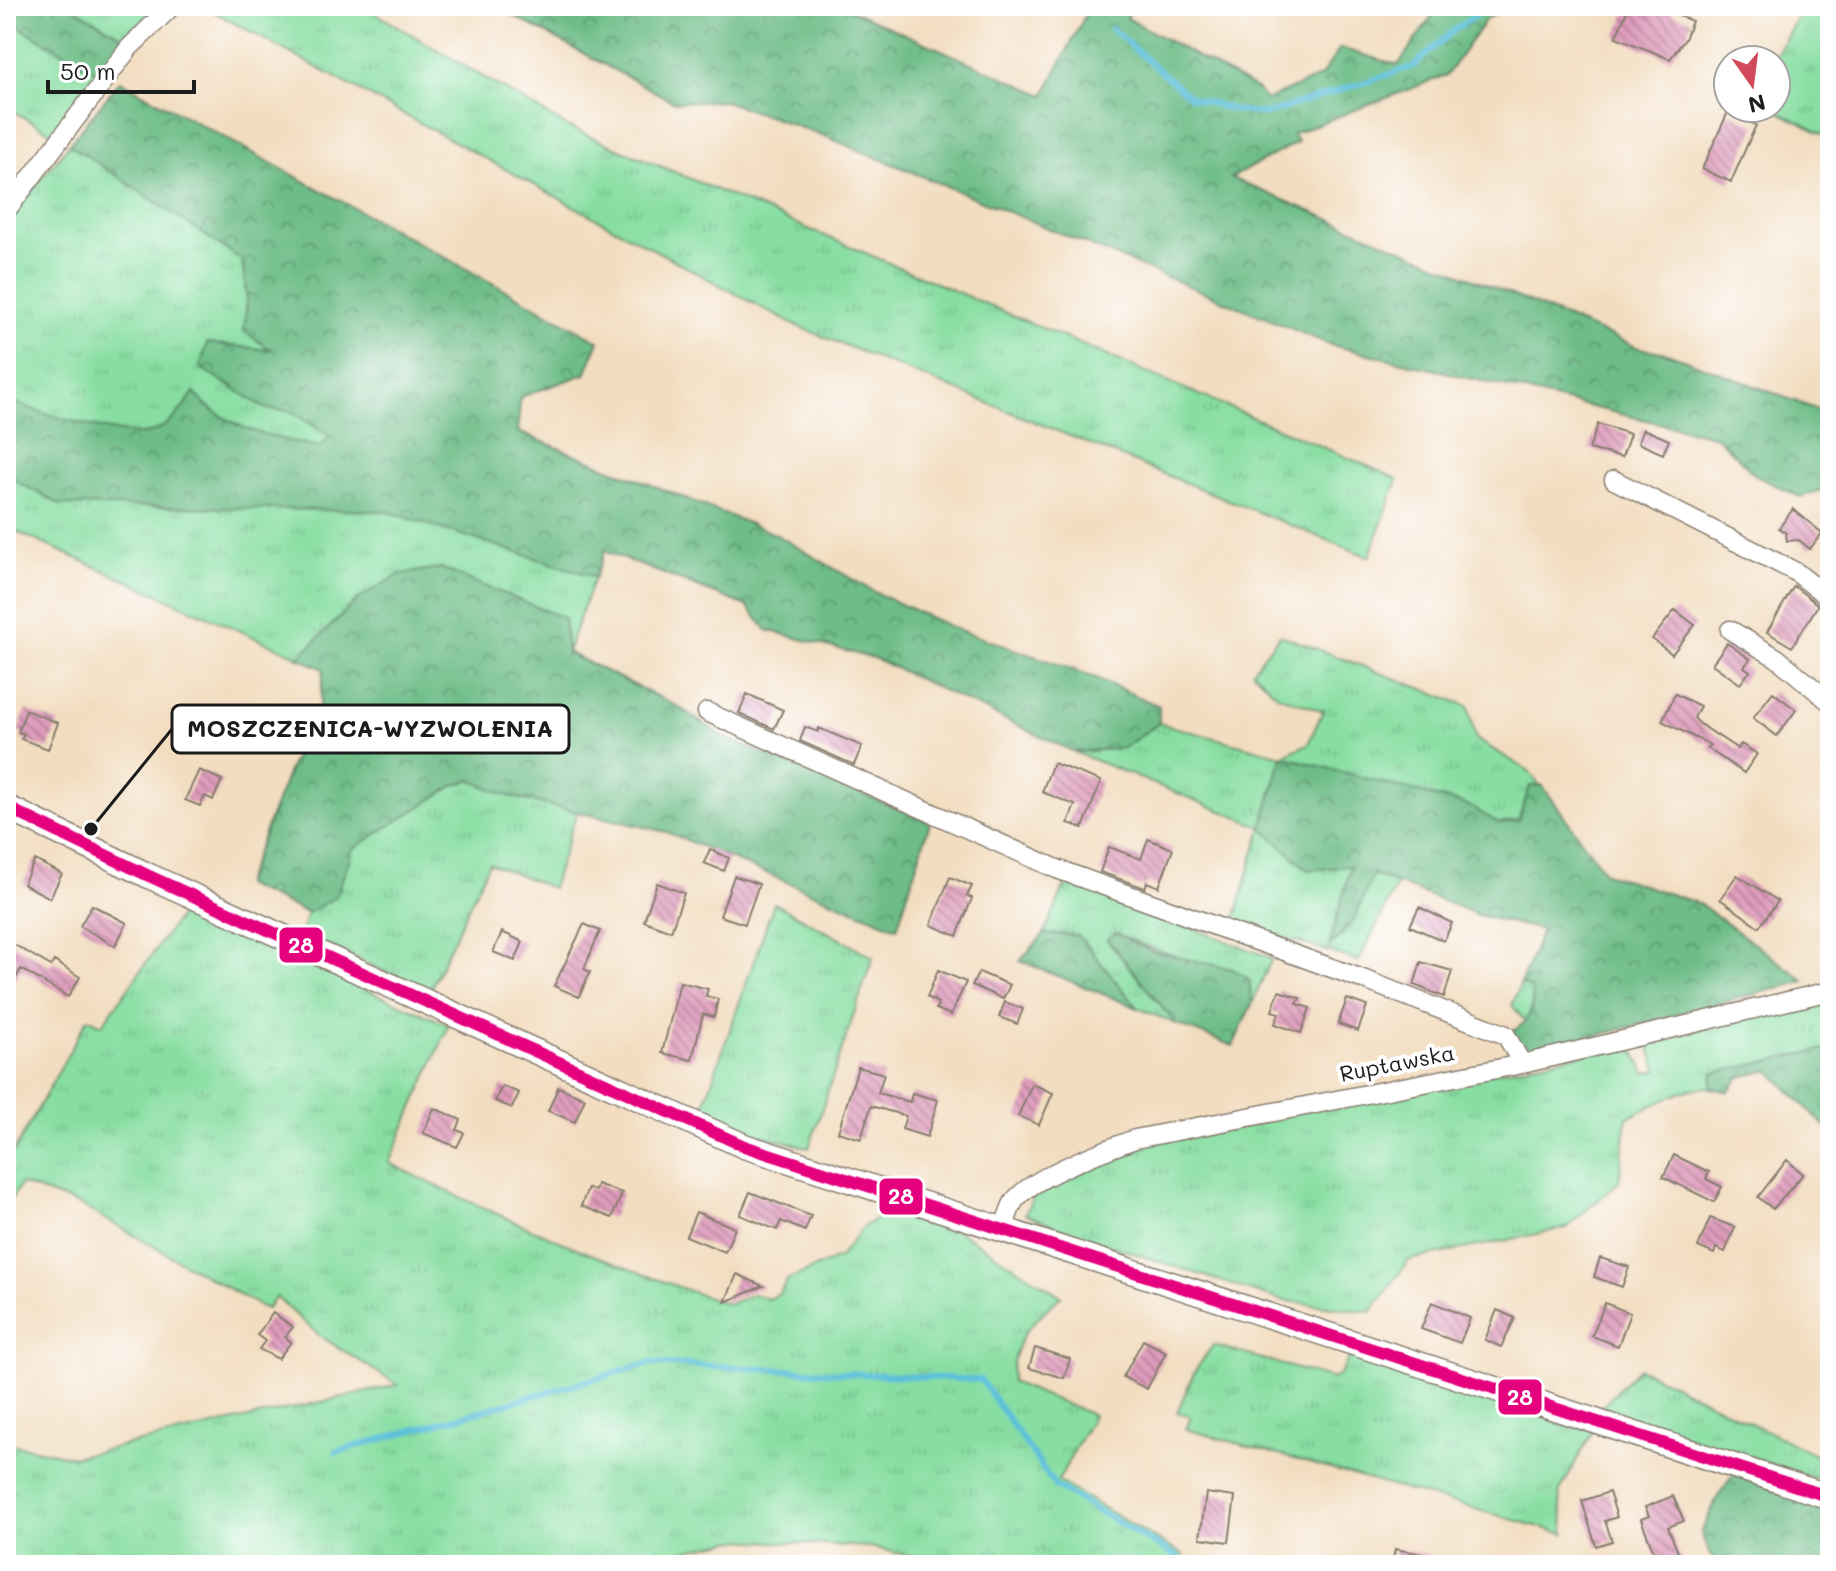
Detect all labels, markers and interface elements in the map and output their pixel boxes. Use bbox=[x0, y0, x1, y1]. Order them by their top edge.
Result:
scale bar bbox=[48, 44, 194, 94]
north arrow bbox=[1712, 44, 1792, 124]
text: 50 m bbox=[60, 55, 116, 86]
text: N bbox=[1745, 88, 1769, 120]
callout: MOSZCZENICA-WYZWOLENIA bbox=[172, 705, 569, 753]
text: MOSZCZENICA-WYZWOLENIA bbox=[187, 712, 553, 743]
line badge: 28 bbox=[278, 926, 324, 964]
text: 28 bbox=[288, 930, 314, 959]
street label: Ruptawska bbox=[1337, 1037, 1457, 1088]
line badge: 28 bbox=[878, 1177, 924, 1216]
text: 28 bbox=[888, 1181, 914, 1210]
line badge: 28 bbox=[1497, 1378, 1543, 1416]
text: 28 bbox=[1507, 1382, 1533, 1411]

